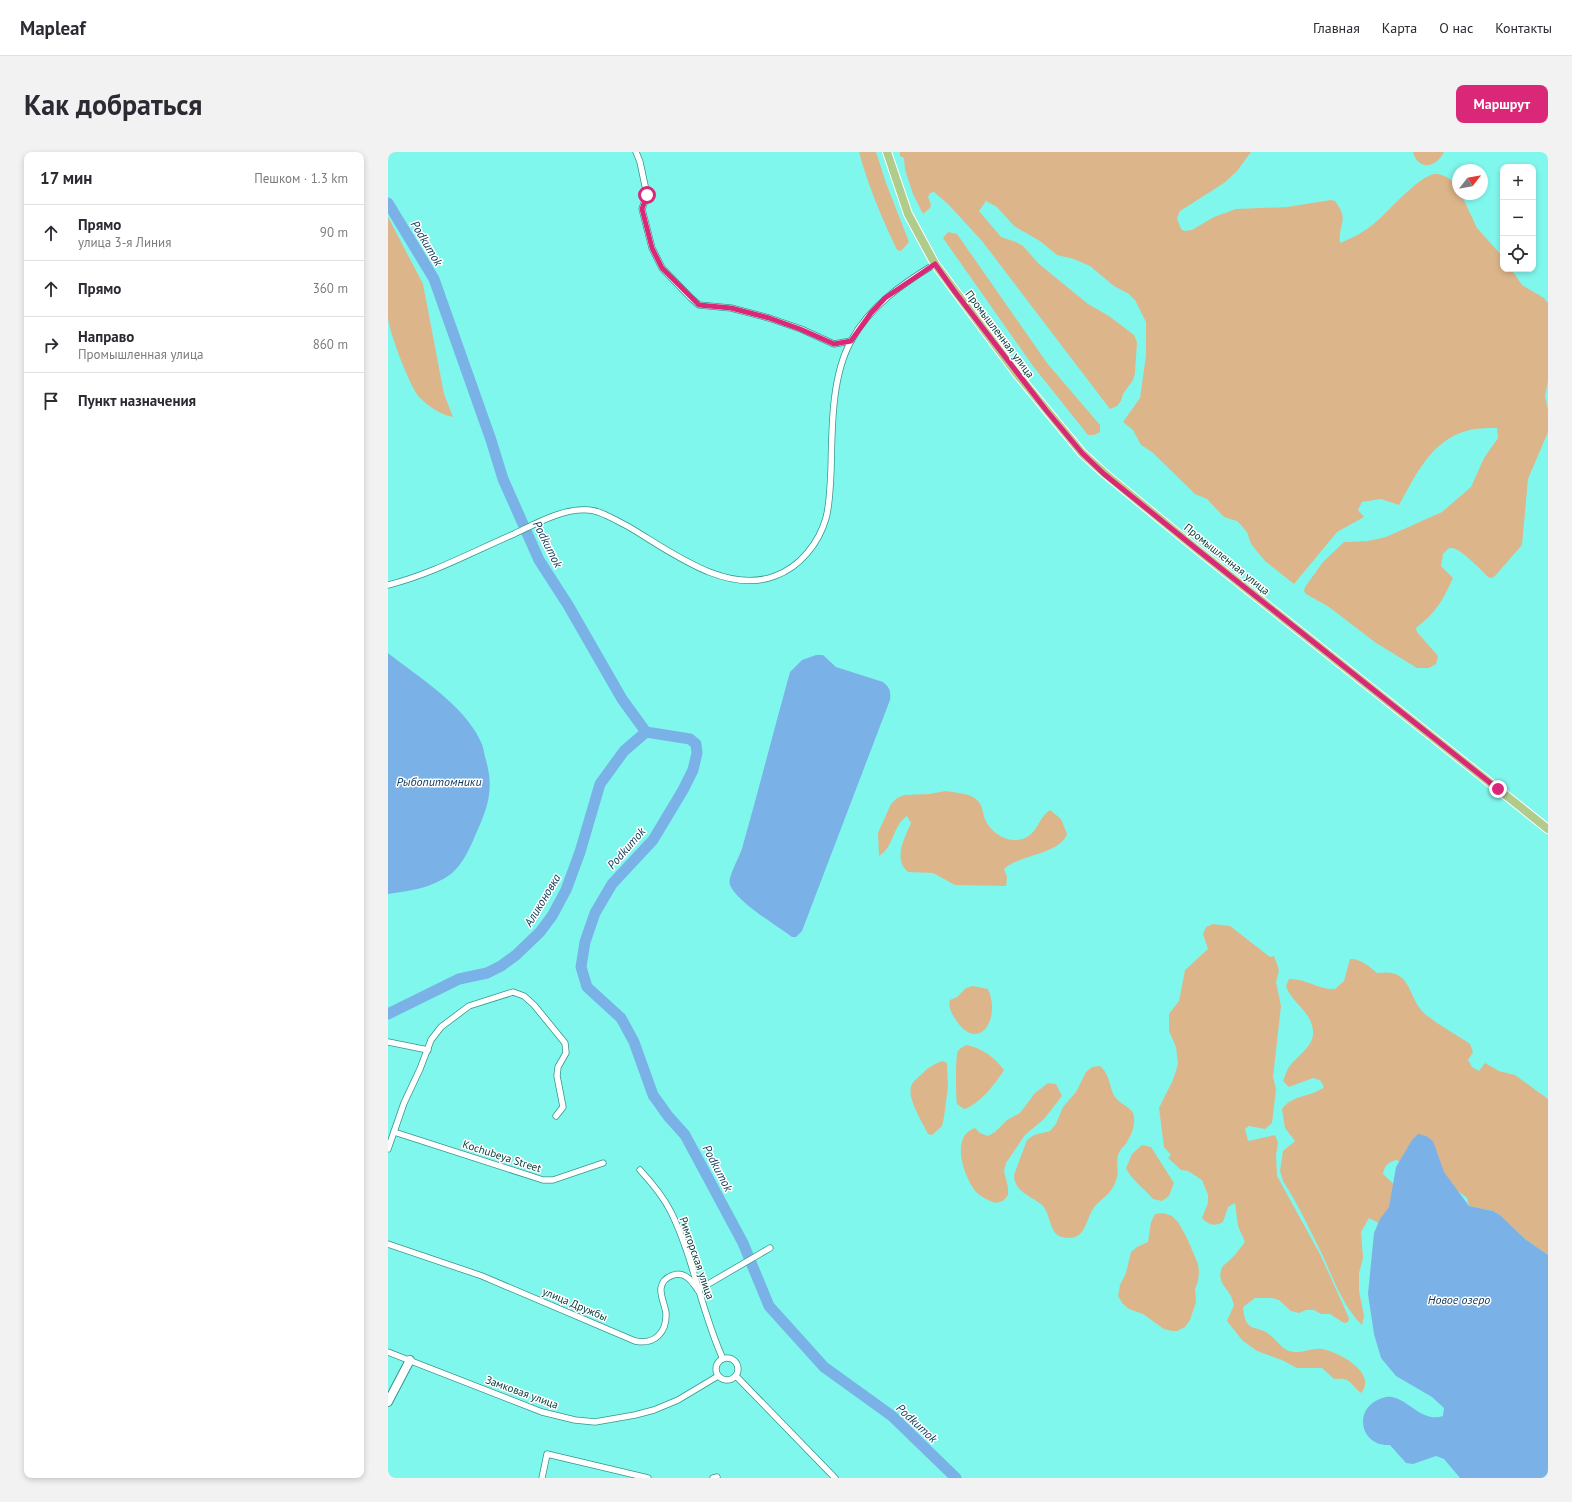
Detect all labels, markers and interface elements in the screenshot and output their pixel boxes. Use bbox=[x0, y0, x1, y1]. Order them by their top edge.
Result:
text: Mapleaf bbox=[20, 16, 86, 40]
text: Главная bbox=[1313, 19, 1360, 37]
text: Карта bbox=[1382, 19, 1417, 37]
text: О нас bbox=[1439, 19, 1473, 37]
text: Контакты bbox=[1495, 19, 1552, 37]
button: Маршрут bbox=[1456, 85, 1548, 123]
text: Как добраться bbox=[24, 86, 202, 123]
north arrow bbox=[1452, 164, 1488, 200]
map controls bbox=[1500, 164, 1536, 272]
button: + bbox=[1500, 164, 1536, 200]
text: 17 мин bbox=[40, 167, 92, 189]
text: Пешком · 1.3 km bbox=[254, 170, 348, 187]
route start bbox=[638, 186, 656, 204]
button: − bbox=[1500, 200, 1536, 236]
text: Прямо bbox=[78, 215, 121, 234]
water label: Podkumok bbox=[408, 217, 447, 269]
icon: ahead bbox=[40, 222, 62, 244]
text: 90 m bbox=[320, 224, 348, 241]
text: улица 3-я Линия bbox=[78, 234, 171, 251]
button: locate bbox=[1500, 236, 1536, 272]
icon: ahead bbox=[40, 278, 62, 300]
text: Прямо bbox=[78, 279, 121, 298]
text: 360 m bbox=[313, 280, 348, 297]
street label: Промышленная улица bbox=[962, 287, 1038, 381]
text: Направо bbox=[78, 327, 134, 346]
icon: right bbox=[40, 334, 62, 356]
text: 860 m bbox=[313, 336, 348, 353]
text: Промышленная улица bbox=[78, 346, 203, 363]
icon: arrive bbox=[40, 390, 62, 412]
text: Пункт назначения bbox=[78, 391, 196, 410]
water label: Podkumok bbox=[530, 518, 566, 570]
street label: Промышленная улица bbox=[1181, 520, 1273, 598]
water label: Рыбопитомники bbox=[396, 774, 482, 789]
route end bbox=[1489, 780, 1507, 798]
water label: Podkumok bbox=[604, 824, 649, 872]
water label: Аликоновка bbox=[520, 871, 564, 930]
street label: Kochubeya Street bbox=[461, 1137, 543, 1175]
water label: Podkumok bbox=[700, 1142, 737, 1194]
street label: Римгорская улица bbox=[676, 1215, 718, 1301]
street label: улица Дружбы bbox=[540, 1284, 610, 1324]
water label: Новое озеро bbox=[1428, 1292, 1490, 1307]
street label: Замковая улица bbox=[484, 1372, 560, 1412]
water label: Podkumok bbox=[893, 1400, 941, 1446]

